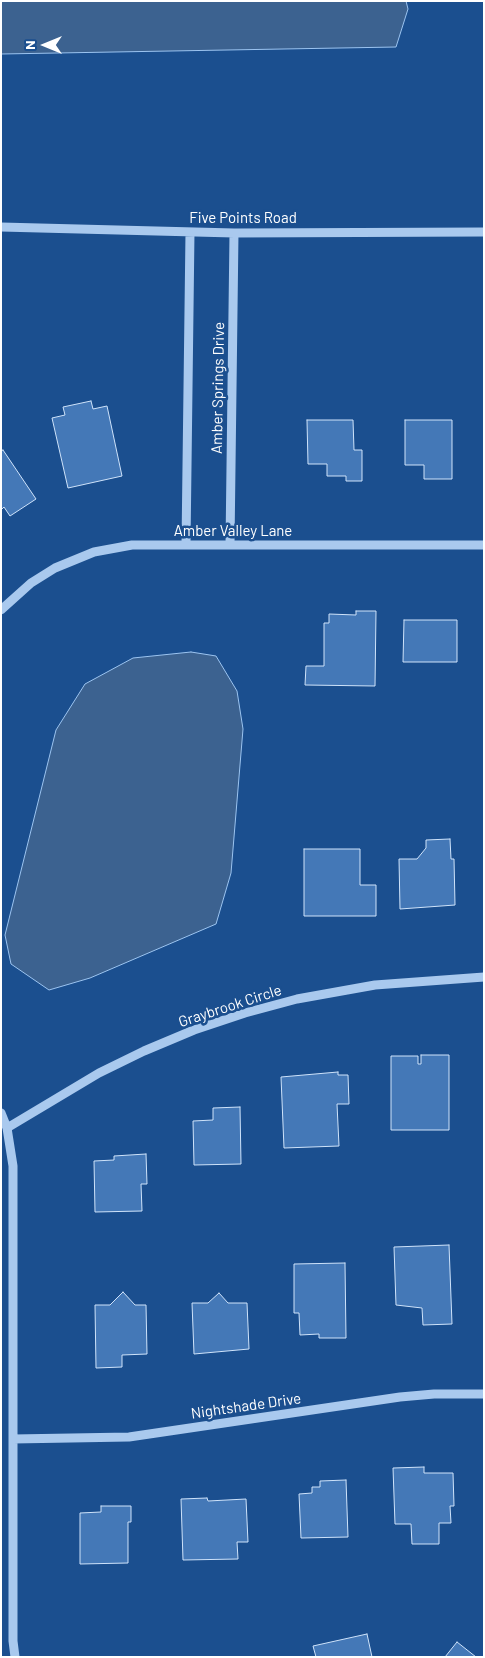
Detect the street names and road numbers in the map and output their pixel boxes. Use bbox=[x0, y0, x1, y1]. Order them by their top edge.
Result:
street label: Five Points Road bbox=[189, 209, 297, 227]
street label: Amber Springs Drive bbox=[208, 322, 228, 454]
street label: Amber Valley Lane bbox=[174, 522, 292, 540]
street label: Graybrook Circle bbox=[176, 981, 284, 1031]
street label: Nightshade Drive bbox=[190, 1389, 302, 1423]

